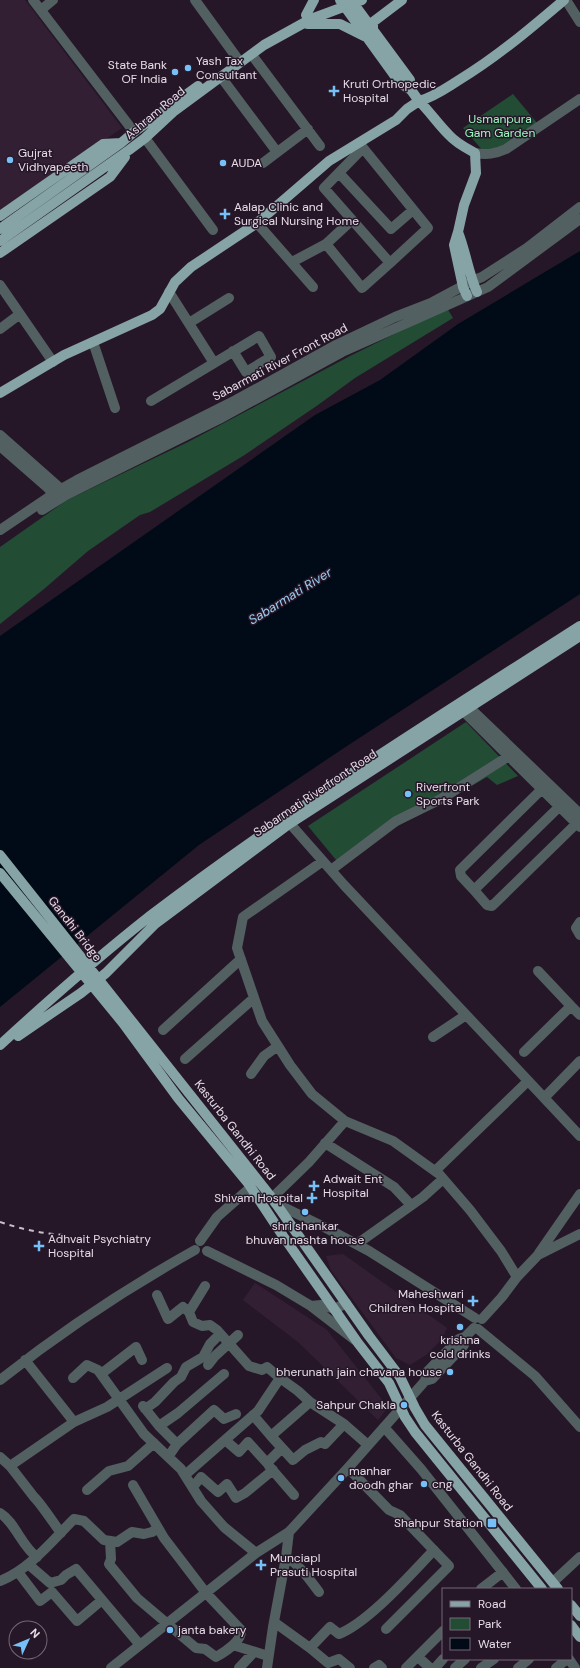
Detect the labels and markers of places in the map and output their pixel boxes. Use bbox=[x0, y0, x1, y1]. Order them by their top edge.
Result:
place label: Yash Tax Consultant bbox=[196, 53, 257, 83]
place label: State Bank OF India bbox=[108, 57, 167, 87]
marker: Yash Tax Consultant bbox=[183, 63, 193, 73]
marker: State Bank OF India bbox=[170, 67, 180, 77]
place label: Kruti Orthopedic Hospital bbox=[343, 76, 436, 106]
marker: Kruti Orthopedic Hospital bbox=[328, 85, 340, 97]
place label: Gujrat Vidhyapeeth bbox=[18, 145, 89, 175]
marker: Gujrat Vidhyapeeth bbox=[5, 155, 15, 165]
place label: AUDA bbox=[231, 155, 262, 171]
marker: AUDA bbox=[218, 158, 228, 168]
place label: Aalap Clinic and Surgical Nursing Home bbox=[234, 199, 359, 229]
marker: Aalap Clinic and Surgical Nursing Home bbox=[219, 208, 231, 220]
place label: Riverfront Sports Park bbox=[416, 779, 480, 809]
marker: Riverfront Sports Park bbox=[403, 789, 413, 799]
place label: Adwait Ent Hospital bbox=[323, 1171, 383, 1201]
marker: Adwait Ent Hospital bbox=[308, 1180, 320, 1192]
place label: Shivam Hospital bbox=[214, 1190, 303, 1206]
marker: Shivam Hospital bbox=[306, 1192, 318, 1204]
marker: shri shankar bhuvan nashta house bbox=[300, 1207, 310, 1217]
place label: shri shankar bhuvan nashta house bbox=[246, 1218, 364, 1248]
place label: Adhvait Psychiatry Hospital bbox=[48, 1231, 151, 1261]
marker: Adhvait Psychiatry Hospital bbox=[33, 1240, 45, 1252]
place label: Maheshwari Children Hospital bbox=[369, 1286, 464, 1316]
marker: Maheshwari Children Hospital bbox=[467, 1295, 479, 1307]
marker: krishna cold drinks bbox=[455, 1322, 465, 1332]
place label: krishna cold drinks bbox=[430, 1332, 490, 1362]
place label: bherunath jain chavana house bbox=[276, 1364, 442, 1380]
marker: bherunath jain chavana house bbox=[445, 1367, 455, 1377]
place label: Sahpur Chakla bbox=[316, 1397, 396, 1413]
marker: Sahpur Chakla bbox=[399, 1400, 409, 1410]
place label: manhar doodh ghar bbox=[349, 1463, 413, 1493]
marker: manhar doodh ghar bbox=[336, 1473, 346, 1483]
place label: cng bbox=[432, 1476, 453, 1492]
marker: cng bbox=[419, 1479, 429, 1489]
place label: Shahpur Station bbox=[394, 1515, 483, 1531]
marker: Shahpur Station bbox=[486, 1517, 498, 1529]
place label: Munciapl Prasuti Hospital bbox=[270, 1550, 357, 1580]
marker: Munciapl Prasuti Hospital bbox=[255, 1559, 267, 1571]
place label: janta bakery bbox=[177, 1622, 247, 1638]
marker: janta bakery bbox=[165, 1625, 175, 1635]

